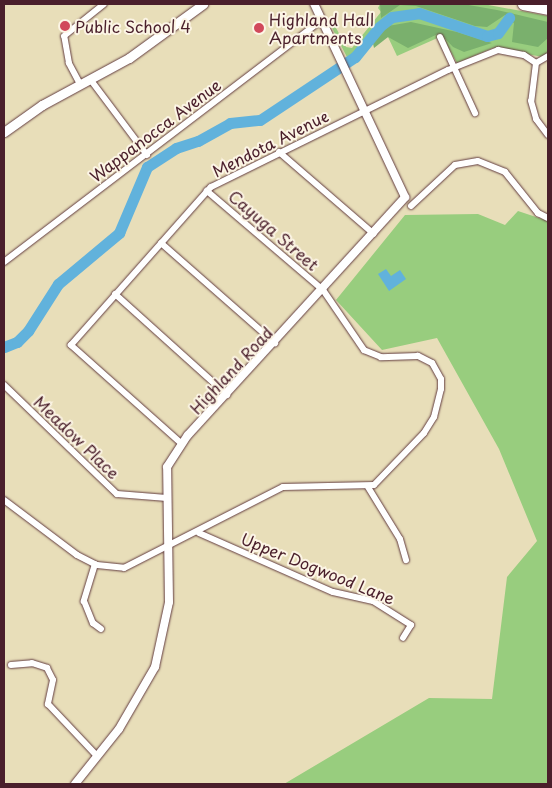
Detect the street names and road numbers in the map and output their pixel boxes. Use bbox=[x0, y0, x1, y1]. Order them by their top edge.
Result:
street label: Wappanocca Avenue bbox=[86, 74, 224, 186]
street label: Mendota Avenue bbox=[209, 105, 331, 181]
street label: Cayuga Street bbox=[225, 186, 323, 274]
street label: Highland Road bbox=[185, 322, 277, 418]
street label: Meadow Place bbox=[31, 392, 123, 482]
street label: Upper Dogwood Lane bbox=[238, 528, 398, 608]

